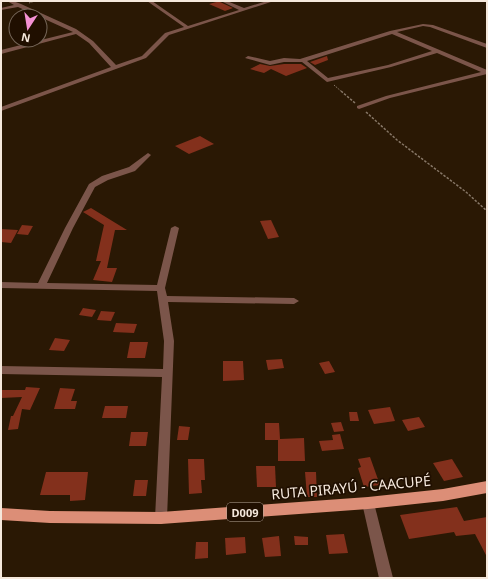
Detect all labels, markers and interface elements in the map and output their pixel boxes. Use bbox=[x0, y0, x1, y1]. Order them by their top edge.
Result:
north arrow bbox=[8, 8, 48, 48]
text: N bbox=[20, 30, 32, 47]
street label: RUTA PIRAYÚ - CAACUPÉ bbox=[270, 471, 432, 503]
road number: D009 bbox=[227, 503, 263, 521]

